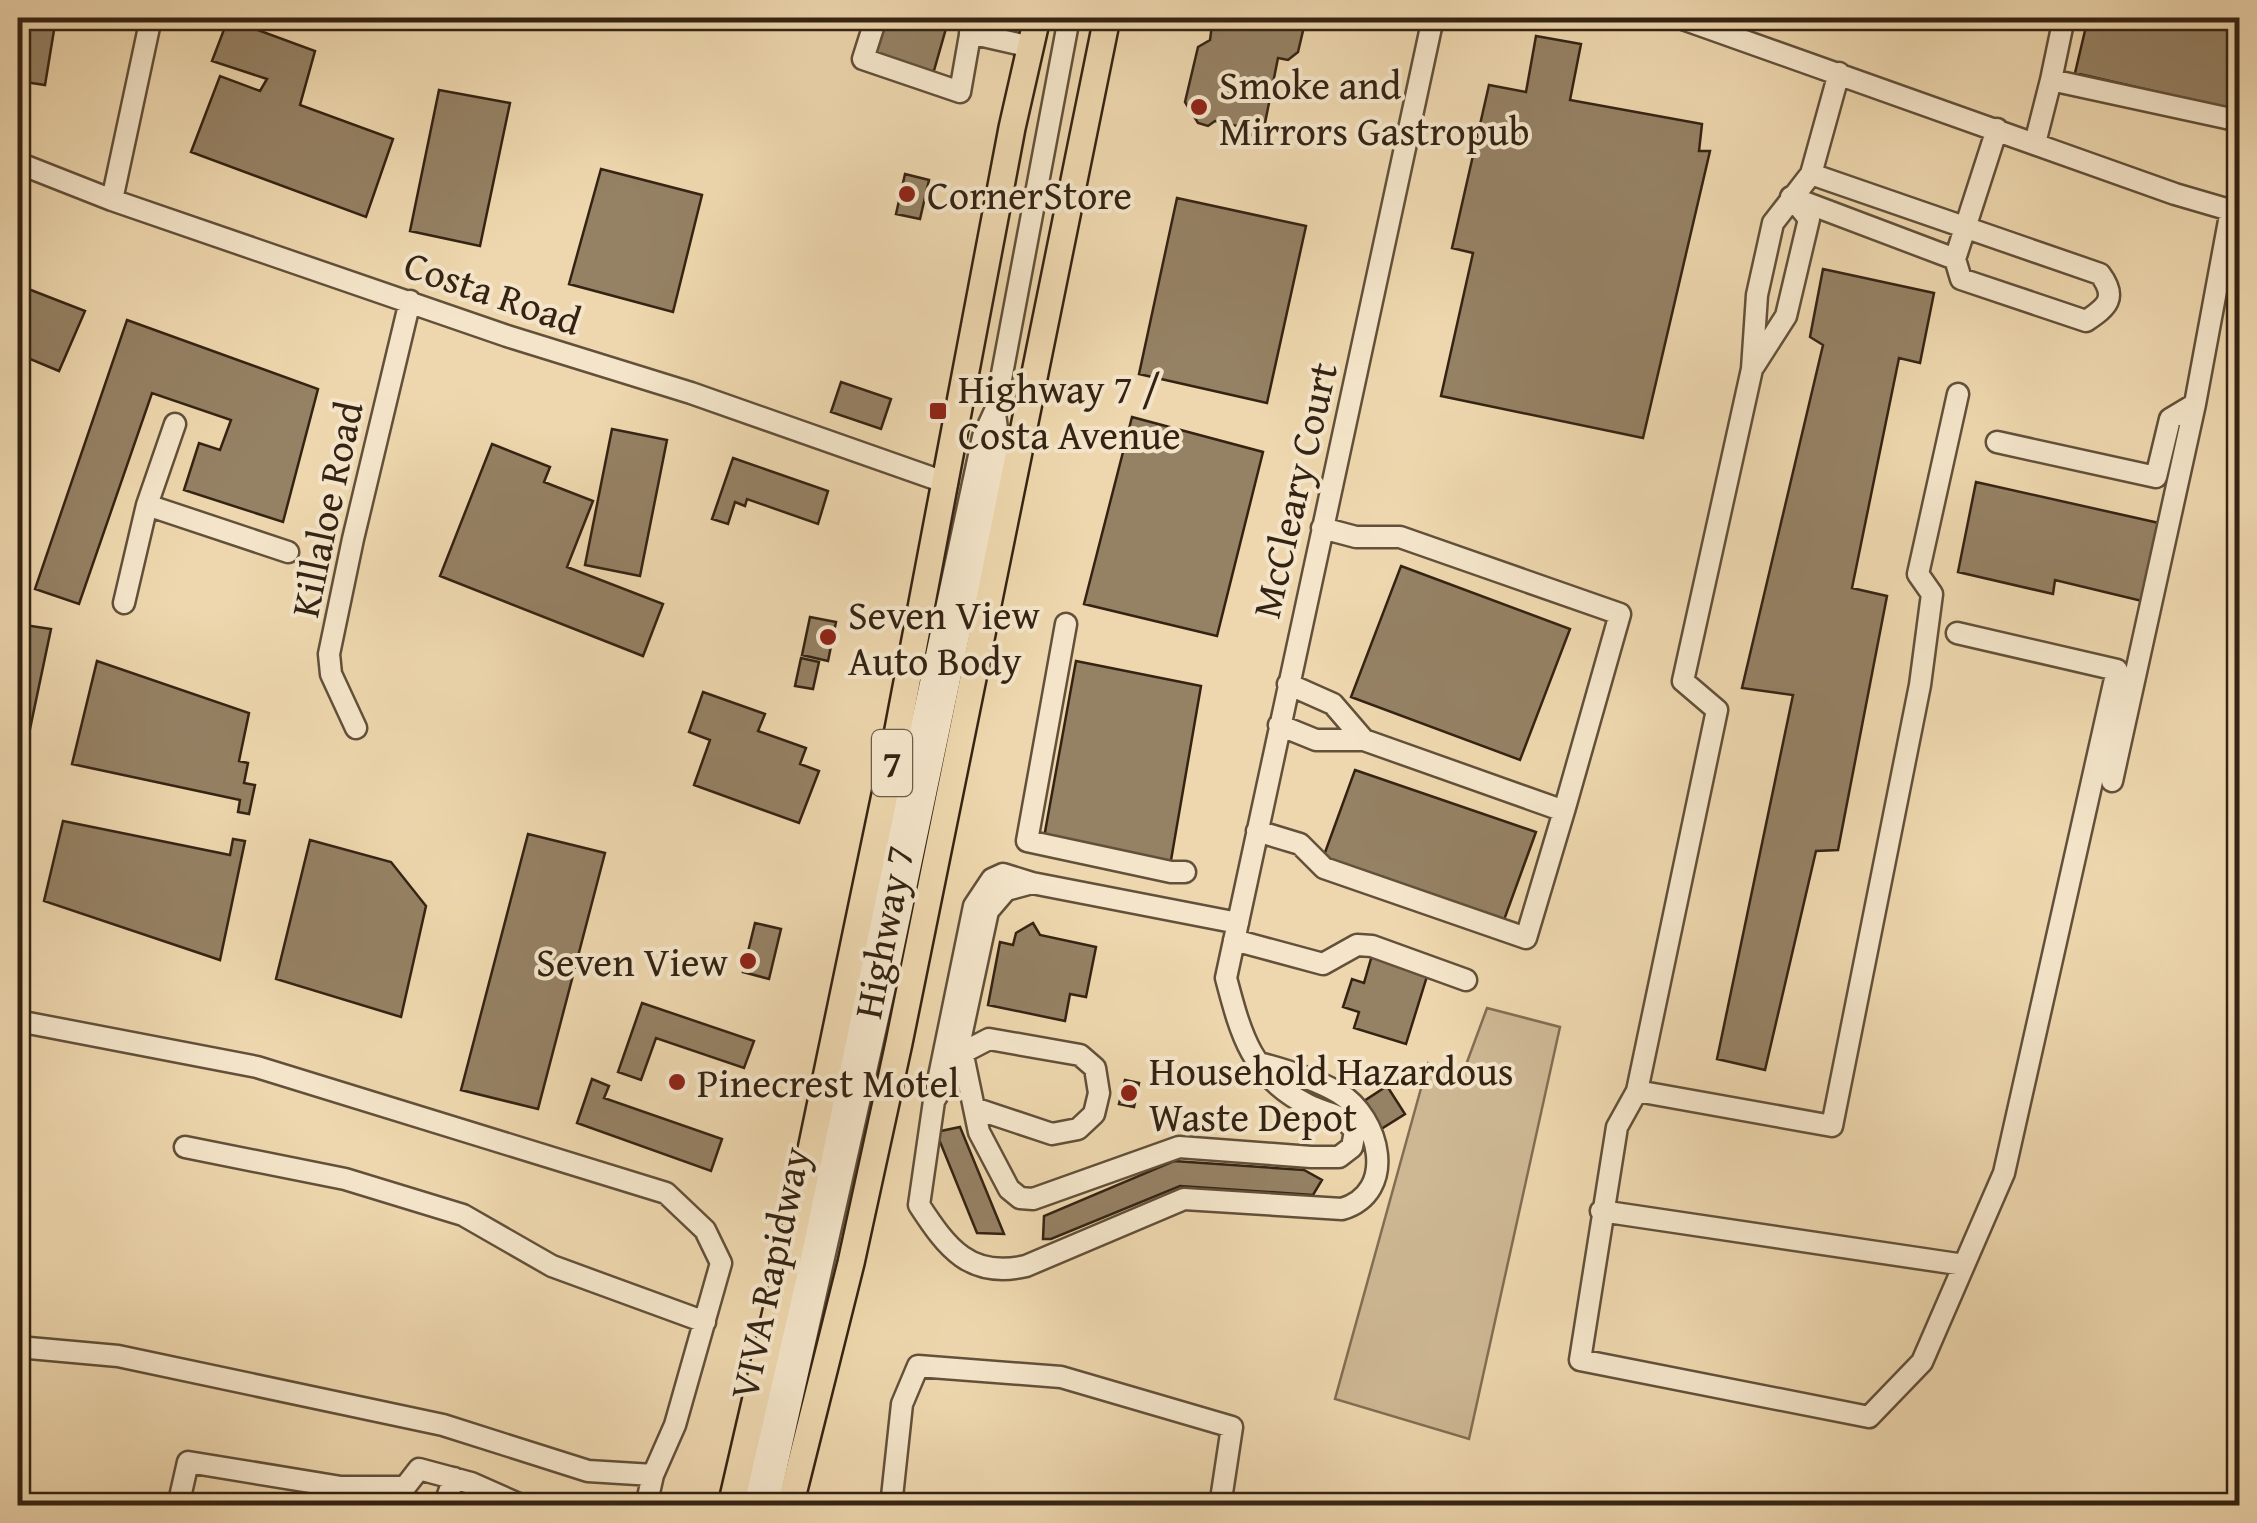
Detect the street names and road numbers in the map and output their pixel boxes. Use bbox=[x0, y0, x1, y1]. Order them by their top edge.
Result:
street label: Costa Road bbox=[397, 234, 590, 350]
street label: McCleary Court bbox=[1236, 356, 1352, 624]
street label: Killaloe Road bbox=[274, 395, 378, 622]
road number: 7 bbox=[872, 730, 912, 796]
street label: Highway 7 bbox=[837, 841, 929, 1023]
street label: VIVA Rapidway bbox=[713, 1141, 825, 1405]

